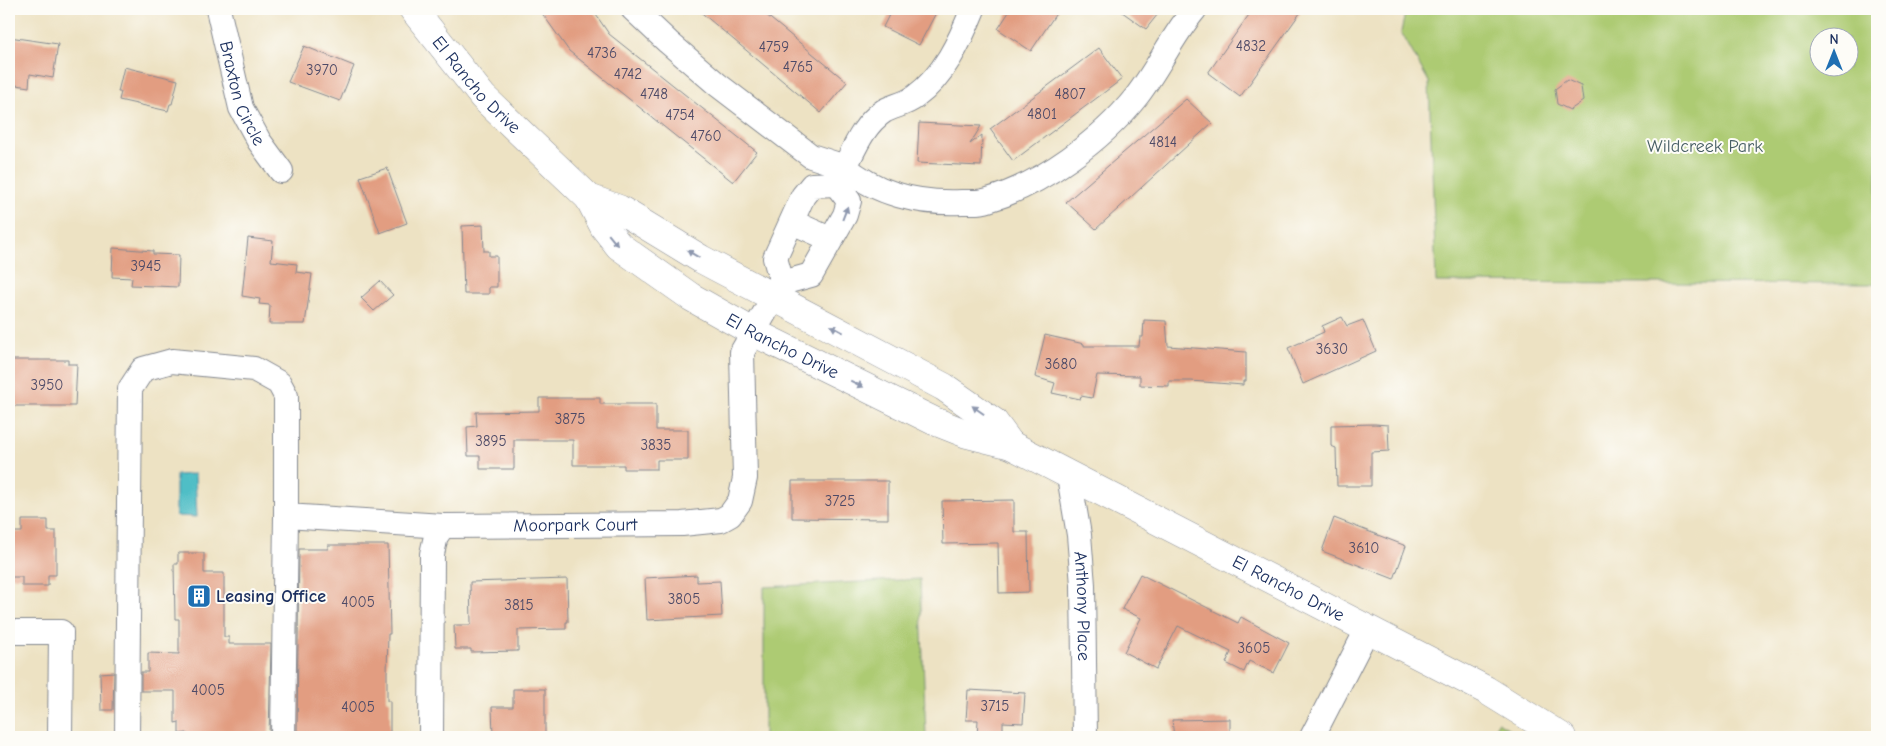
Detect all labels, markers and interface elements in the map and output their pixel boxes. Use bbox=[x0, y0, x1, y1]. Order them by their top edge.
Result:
north arrow bbox=[1808, 28, 1858, 78]
text: N bbox=[1829, 31, 1839, 48]
street label: El Rancho Drive bbox=[428, 32, 525, 138]
house number: 4832 bbox=[1236, 37, 1266, 55]
house number: 4759 bbox=[759, 38, 789, 56]
street label: Braxton Circle bbox=[215, 39, 270, 149]
house number: 4736 bbox=[587, 44, 617, 62]
house number: 4765 bbox=[783, 58, 813, 76]
house number: 3970 bbox=[306, 61, 338, 79]
house number: 4742 bbox=[614, 65, 642, 83]
house number: 4748 bbox=[640, 85, 668, 103]
house number: 4807 bbox=[1054, 85, 1086, 103]
house number: 4801 bbox=[1027, 105, 1057, 123]
house number: 4754 bbox=[665, 106, 695, 124]
house number: 4760 bbox=[690, 127, 722, 145]
house number: 4814 bbox=[1149, 133, 1177, 151]
park label: Wildcreek Park bbox=[1647, 136, 1763, 157]
one-way arrow bbox=[841, 205, 849, 220]
one-way arrow bbox=[608, 233, 619, 246]
one-way arrow bbox=[686, 250, 699, 259]
house number: 3945 bbox=[131, 257, 161, 275]
street label: El Rancho Drive bbox=[723, 309, 842, 383]
one-way arrow bbox=[830, 325, 844, 333]
house number: 3630 bbox=[1316, 340, 1348, 358]
house number: 3680 bbox=[1045, 355, 1077, 373]
house number: 3950 bbox=[31, 376, 63, 394]
one-way arrow bbox=[850, 380, 865, 388]
one-way arrow bbox=[971, 405, 984, 415]
house number: 3875 bbox=[555, 410, 585, 428]
house number: 3895 bbox=[475, 432, 507, 450]
house number: 3835 bbox=[640, 436, 672, 454]
house number: 3725 bbox=[825, 492, 855, 510]
street label: Moorpark Court bbox=[513, 514, 638, 536]
house number: 3610 bbox=[1349, 539, 1379, 557]
street label: Anthony Place bbox=[1070, 550, 1094, 661]
street label: El Rancho Drive bbox=[1229, 551, 1348, 626]
building icon: Leasing Office bbox=[186, 583, 212, 609]
place label: Leasing Office bbox=[216, 586, 326, 607]
house number: 3805 bbox=[668, 590, 700, 608]
house number: 4005 bbox=[341, 593, 375, 611]
house number: 3815 bbox=[504, 596, 534, 614]
house number: 3605 bbox=[1238, 639, 1271, 657]
house number: 4005 bbox=[191, 681, 225, 699]
house number: 3715 bbox=[981, 697, 1009, 715]
house number: 4005 bbox=[341, 698, 375, 716]

